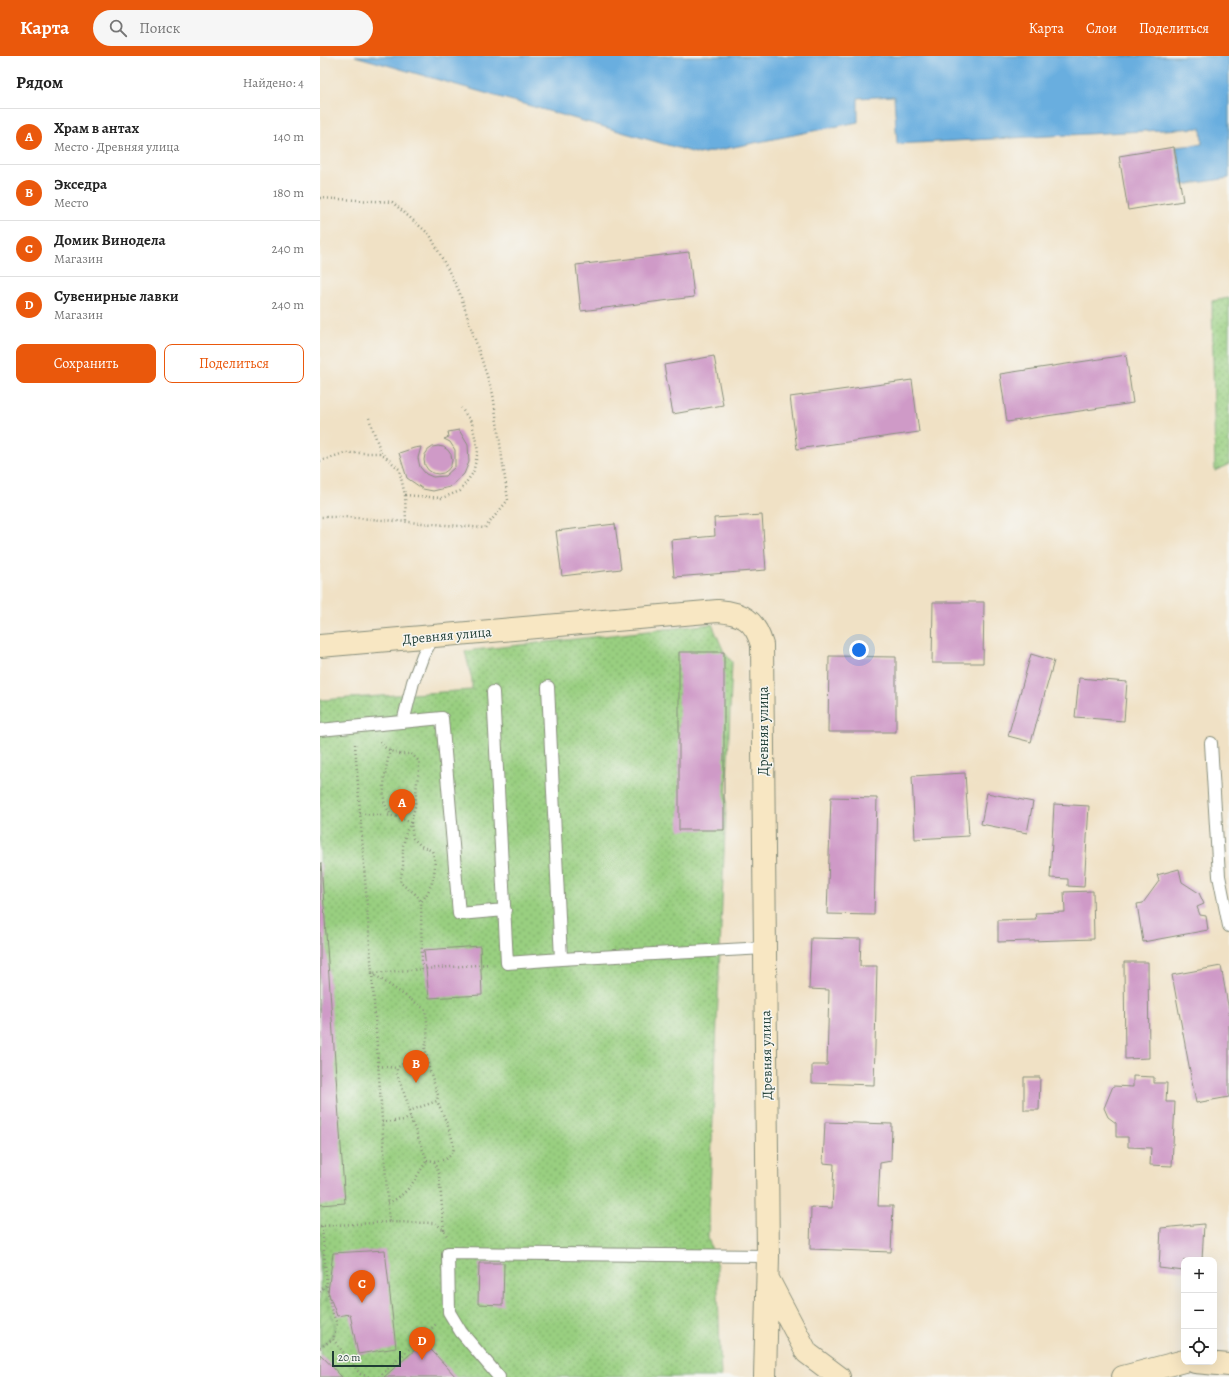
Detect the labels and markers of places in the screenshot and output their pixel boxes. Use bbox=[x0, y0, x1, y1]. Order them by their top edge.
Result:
pin: A bbox=[389, 789, 415, 822]
pin: B bbox=[403, 1050, 429, 1083]
pin: C bbox=[349, 1270, 375, 1303]
pin: D bbox=[409, 1327, 435, 1360]

